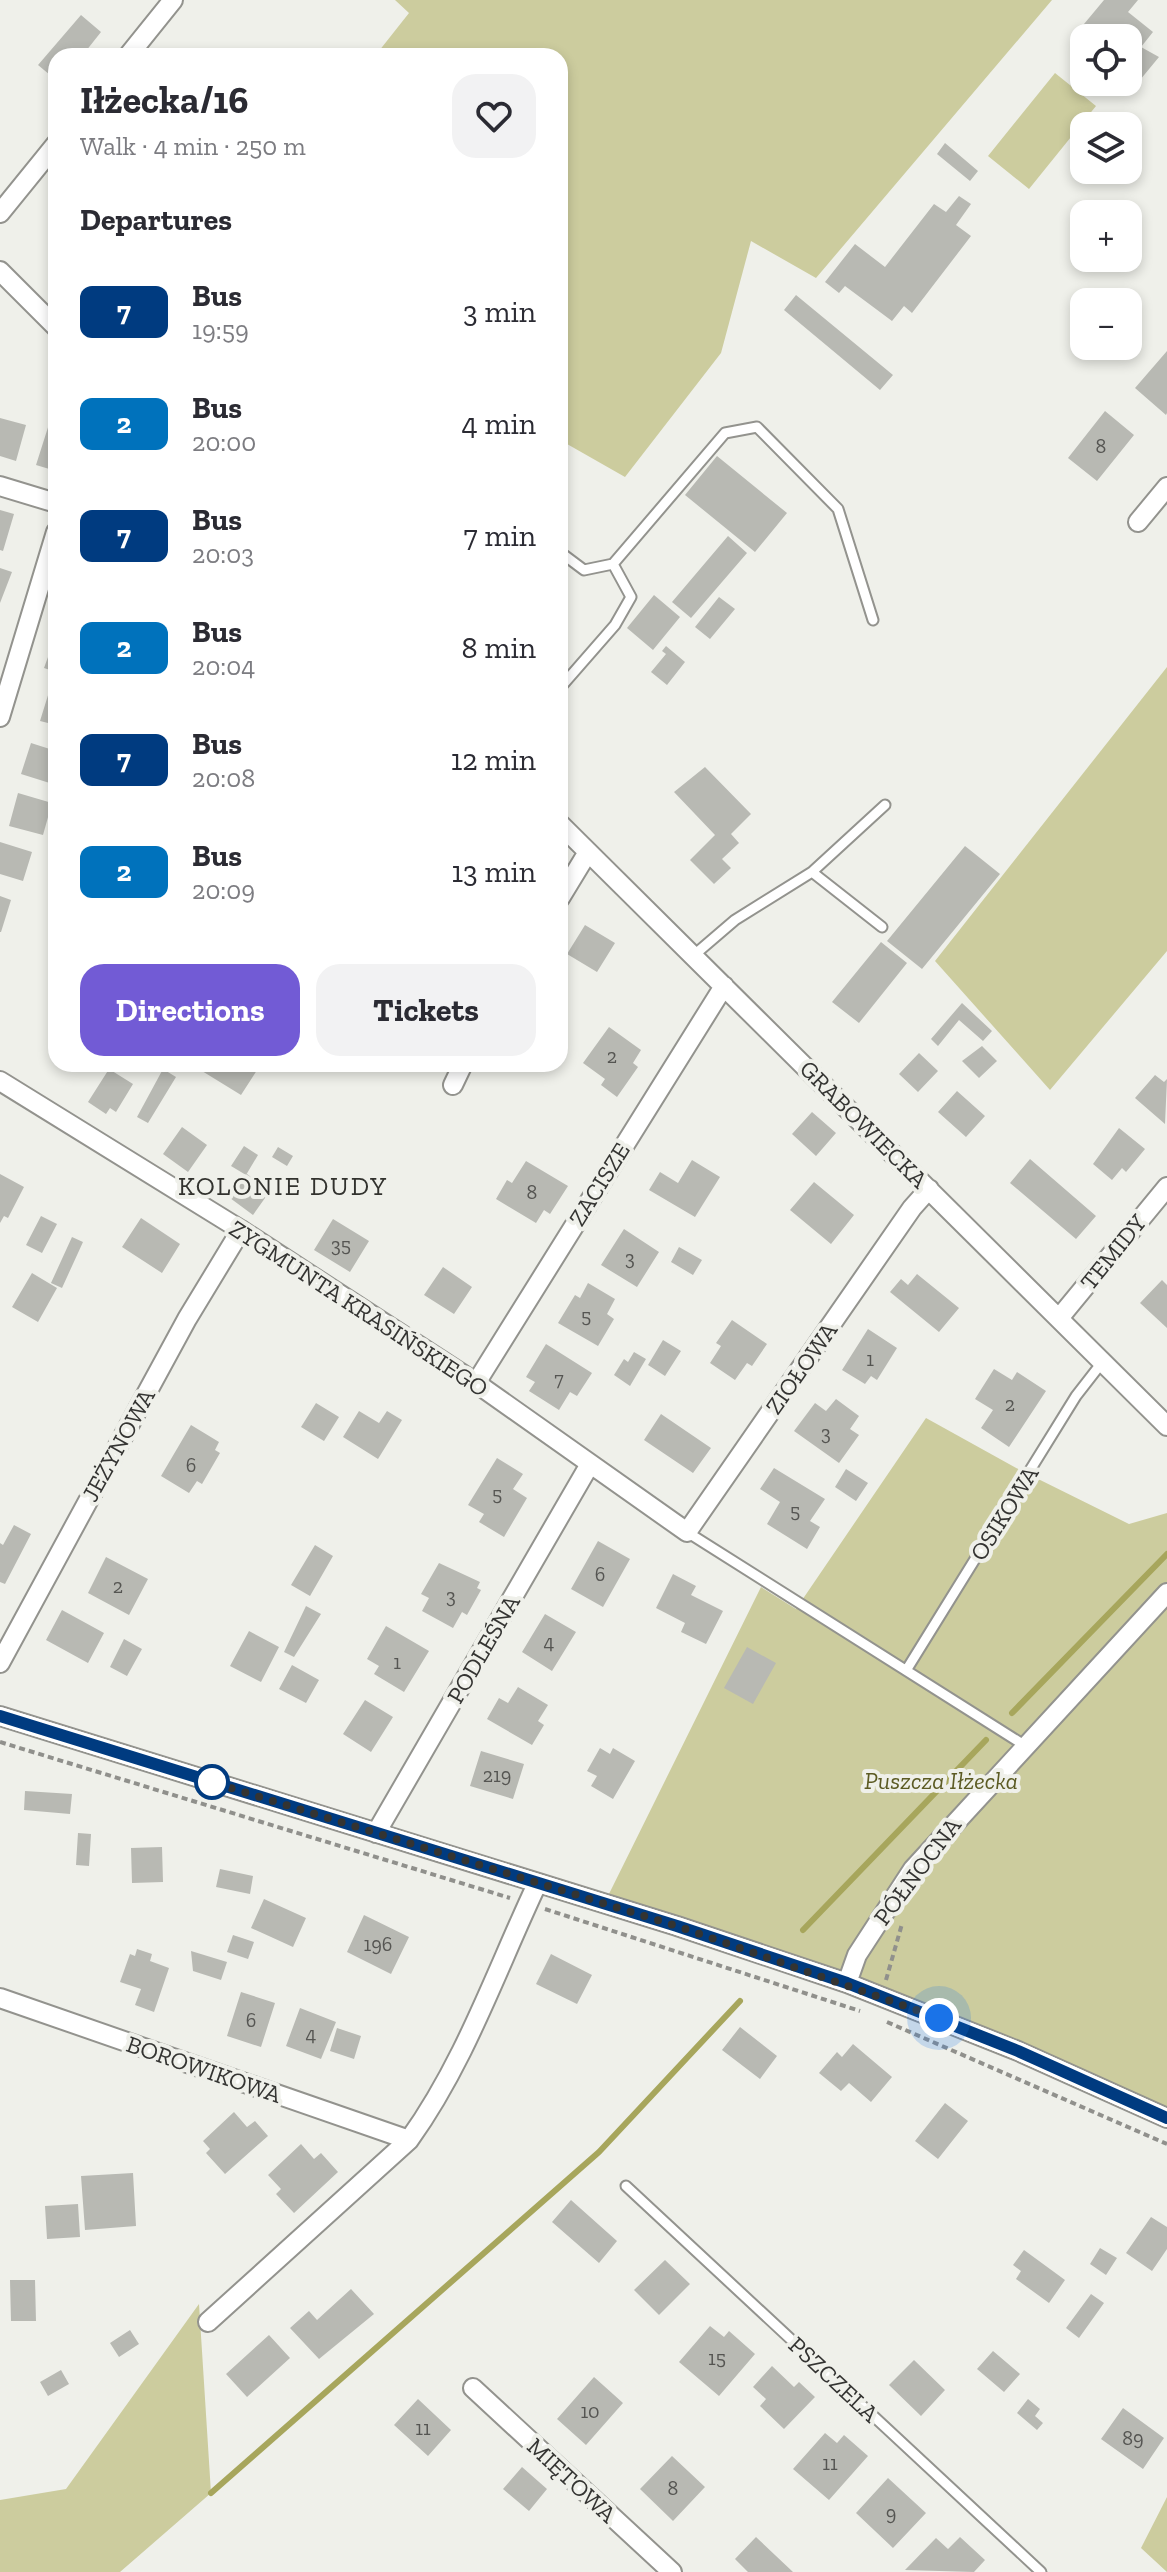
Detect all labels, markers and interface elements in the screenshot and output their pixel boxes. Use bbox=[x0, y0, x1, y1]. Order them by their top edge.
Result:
map controls bbox=[1070, 24, 1142, 360]
button: locate bbox=[1070, 24, 1142, 96]
button: heart bbox=[452, 74, 536, 158]
text: Iłżecka/16 bbox=[80, 77, 249, 123]
button: layers bbox=[1070, 112, 1142, 184]
text: Walk · 4 min · 250 m bbox=[80, 130, 306, 162]
button: + bbox=[1070, 200, 1142, 272]
text: Departures bbox=[80, 202, 232, 238]
text: Bus bbox=[192, 278, 242, 314]
button: − bbox=[1070, 288, 1142, 360]
text: 3 min bbox=[463, 294, 536, 330]
text: 7 bbox=[117, 295, 131, 328]
text: 19:59 bbox=[192, 314, 249, 346]
text: Bus bbox=[192, 390, 242, 426]
text: 4 min bbox=[462, 406, 536, 442]
text: 2 bbox=[116, 407, 132, 440]
text: 20:00 bbox=[192, 426, 256, 458]
house number: 8 bbox=[1096, 434, 1106, 458]
text: Bus bbox=[192, 502, 242, 538]
text: 7 min bbox=[464, 518, 536, 554]
text: 7 bbox=[117, 519, 131, 552]
text: 20:03 bbox=[192, 538, 254, 570]
text: Bus bbox=[192, 614, 242, 650]
text: 8 min bbox=[462, 630, 536, 666]
text: 2 bbox=[116, 631, 132, 664]
text: 20:04 bbox=[192, 650, 255, 682]
text: Bus bbox=[192, 726, 242, 762]
text: 12 min bbox=[451, 742, 536, 778]
text: 7 bbox=[117, 743, 131, 776]
text: 20:08 bbox=[192, 762, 255, 794]
text: Bus bbox=[192, 838, 242, 874]
text: 13 min bbox=[451, 854, 536, 890]
text: 2 bbox=[116, 855, 132, 888]
text: 20:09 bbox=[192, 874, 255, 906]
button: Directions bbox=[80, 964, 300, 1056]
button: Tickets bbox=[316, 964, 536, 1056]
house number: 2 bbox=[607, 1044, 617, 1068]
street label: GRABOWIECKA bbox=[794, 1054, 934, 1194]
street label: ZACISZE bbox=[562, 1137, 636, 1231]
district label: KOLONIE DUDY bbox=[178, 1170, 388, 1202]
house number: 8 bbox=[527, 1180, 537, 1204]
street label: TEMIDY bbox=[1074, 1208, 1152, 1296]
street label: ZYGMUNTA KRASIŃSKIEGO bbox=[224, 1214, 494, 1402]
house number: 35 bbox=[331, 1233, 351, 1257]
house number: 3 bbox=[625, 1246, 635, 1270]
house number: 5 bbox=[581, 1304, 591, 1328]
street label: ZIOŁOWA bbox=[759, 1316, 843, 1419]
house number: 1 bbox=[866, 1347, 874, 1371]
house number: 7 bbox=[554, 1367, 564, 1391]
street label: JEŻYNOWA bbox=[75, 1383, 161, 1507]
house number: 2 bbox=[1005, 1392, 1015, 1416]
house number: 3 bbox=[821, 1421, 831, 1445]
house number: 6 bbox=[186, 1453, 196, 1477]
street label: OSIKOWA bbox=[964, 1460, 1045, 1566]
house number: 5 bbox=[492, 1482, 502, 1506]
house number: 5 bbox=[790, 1499, 800, 1523]
house number: 6 bbox=[595, 1562, 605, 1586]
house number: 2 bbox=[113, 1574, 123, 1598]
house number: 3 bbox=[446, 1584, 456, 1608]
street label: PODLEŚNA bbox=[440, 1589, 526, 1708]
house number: 4 bbox=[544, 1630, 555, 1654]
house number: 1 bbox=[393, 1650, 401, 1674]
house number: 219 bbox=[483, 1763, 511, 1787]
unlabelled marker bbox=[195, 1765, 229, 1799]
park label: Puszcza Iłżecka bbox=[864, 1766, 1018, 1795]
street label: PÓŁNOCNA bbox=[867, 1811, 967, 1931]
house number: 196 bbox=[364, 1932, 392, 1956]
your location bbox=[919, 1998, 959, 2038]
house number: 6 bbox=[246, 2008, 256, 2032]
house number: 4 bbox=[306, 2022, 317, 2046]
street label: BOROWIKOWA bbox=[123, 2029, 286, 2109]
street label: PSZCZELA bbox=[783, 2330, 885, 2428]
house number: 15 bbox=[708, 2346, 726, 2370]
house number: 10 bbox=[580, 2399, 600, 2423]
house number: 11 bbox=[415, 2416, 431, 2440]
house number: 89 bbox=[1122, 2426, 1144, 2450]
street label: MIĘTOWA bbox=[521, 2431, 623, 2529]
house number: 11 bbox=[822, 2451, 838, 2475]
house number: 8 bbox=[668, 2476, 678, 2500]
house number: 9 bbox=[886, 2501, 896, 2525]

